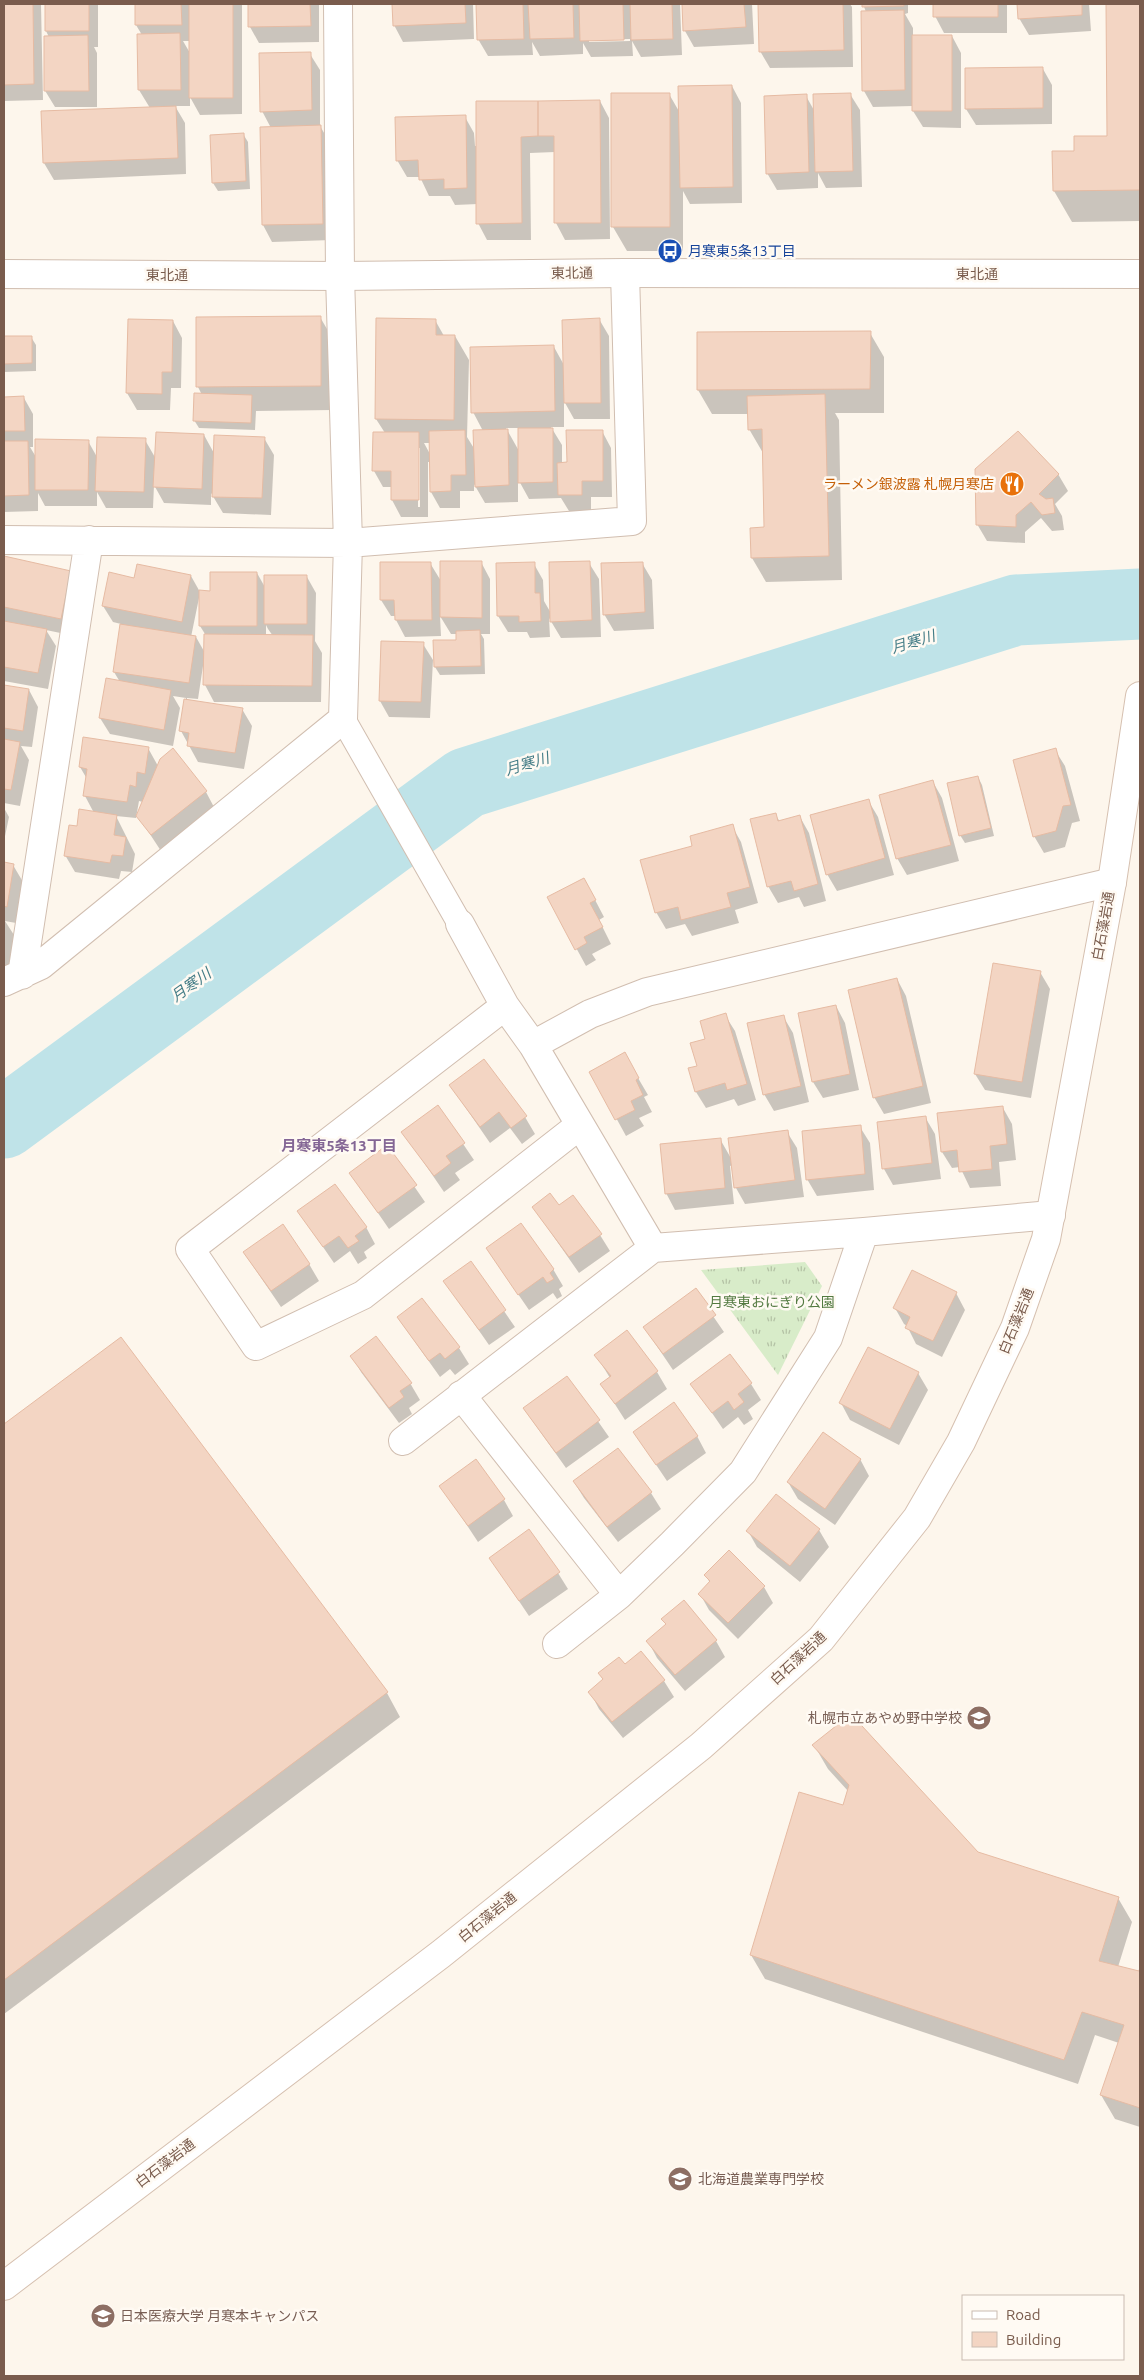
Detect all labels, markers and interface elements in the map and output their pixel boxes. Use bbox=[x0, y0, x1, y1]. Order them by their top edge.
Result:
bus stop icon: 月寒東5条13丁目 bbox=[657, 238, 683, 264]
place label: 月寒東5条13丁目 bbox=[688, 243, 796, 259]
street label: 東北通 bbox=[551, 265, 593, 281]
street label: 東北通 bbox=[956, 266, 998, 282]
street label: 東北通 bbox=[146, 267, 188, 283]
restaurant icon: ラーメン銀波露 札幌月寒店 bbox=[999, 471, 1025, 497]
place label: ラーメン銀波露 札幌月寒店 bbox=[823, 476, 994, 492]
water label: 月寒川 bbox=[889, 626, 939, 656]
water label: 月寒川 bbox=[503, 748, 553, 778]
street label: 白石藻岩通 bbox=[1089, 890, 1117, 962]
water label: 月寒川 bbox=[168, 963, 216, 1005]
district label: 月寒東5条13丁目 bbox=[281, 1137, 397, 1154]
street label: 白石藻岩通 bbox=[995, 1286, 1037, 1356]
park label: 月寒東おにぎり公園 bbox=[709, 1294, 835, 1310]
street label: 白石藻岩通 bbox=[767, 1628, 829, 1688]
school or university icon: 札幌市立あやめ野中学校 bbox=[966, 1705, 992, 1731]
place label: 札幌市立あやめ野中学校 bbox=[808, 1710, 962, 1726]
street label: 白石藻岩通 bbox=[455, 1889, 519, 1945]
street label: 白石藻岩通 bbox=[132, 2136, 198, 2190]
school or university icon: 北海道農業専門学校 bbox=[667, 2166, 693, 2192]
place label: 北海道農業専門学校 bbox=[698, 2171, 824, 2187]
legend bbox=[962, 2295, 1124, 2360]
school or university icon: 日本医療大学 月寒本キャンパス bbox=[90, 2303, 116, 2329]
text: Road bbox=[1006, 2306, 1041, 2323]
place label: 日本医療大学 月寒本キャンパス bbox=[120, 2308, 319, 2324]
text: Building bbox=[1006, 2331, 1061, 2348]

